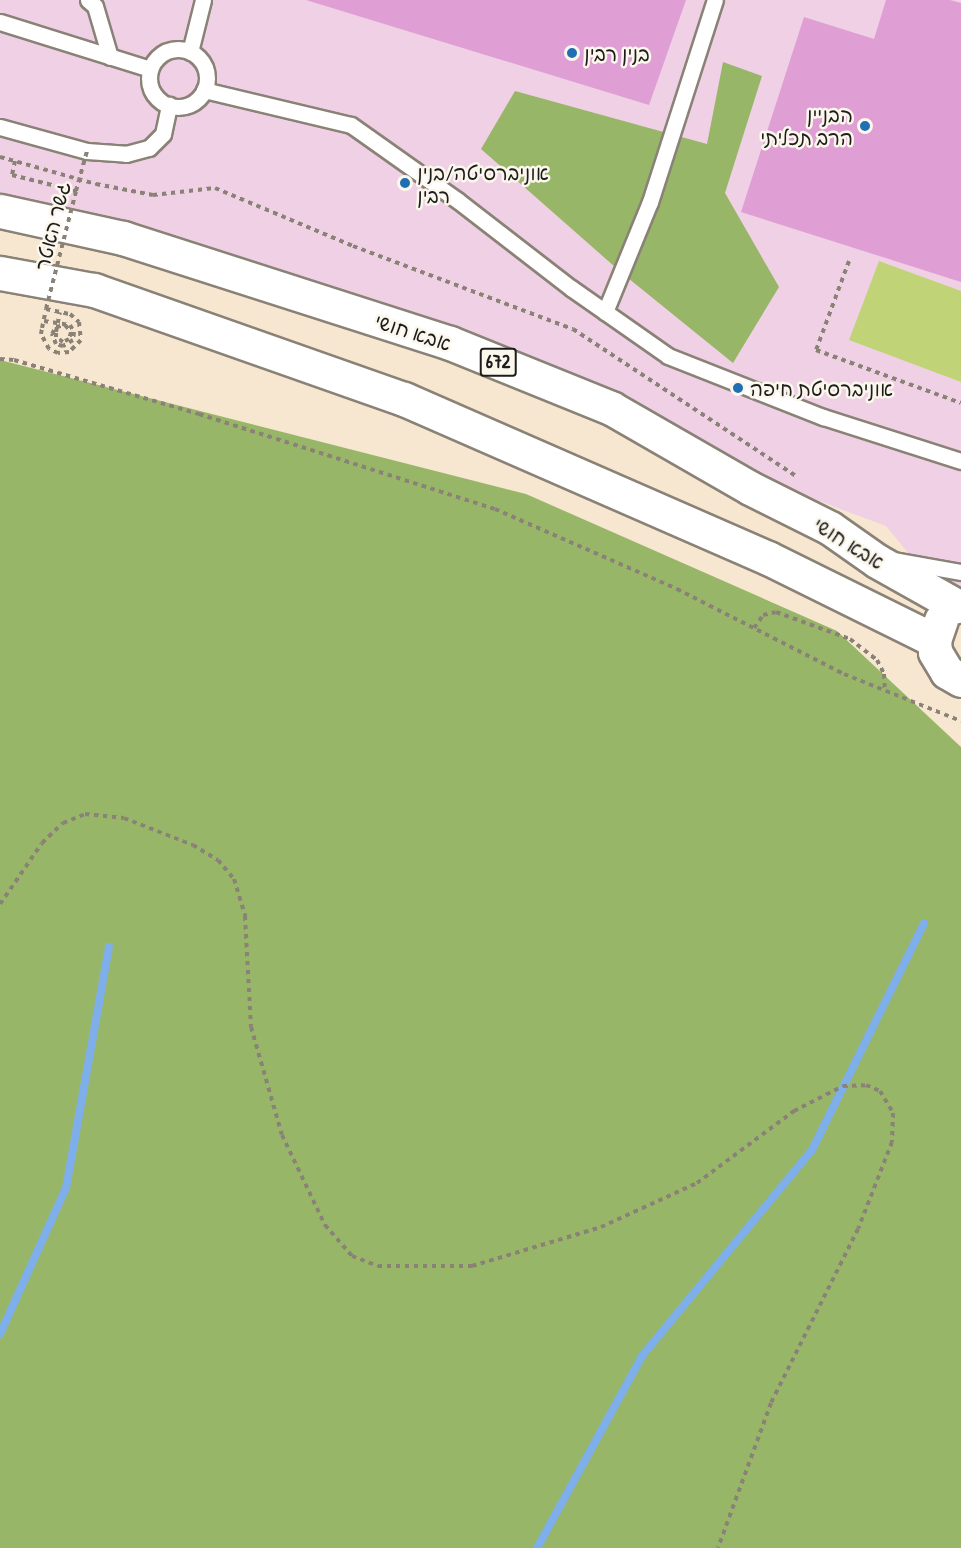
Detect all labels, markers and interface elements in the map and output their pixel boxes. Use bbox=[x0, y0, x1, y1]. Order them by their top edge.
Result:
place label: בנין רבין bbox=[584, 41, 650, 65]
marker: בנין רבין bbox=[565, 46, 579, 60]
place label: הבניין הרב תכליתי bbox=[760, 102, 853, 149]
marker: הבניין הרב תכליתי bbox=[858, 119, 872, 133]
place label: אוניברסיטה/בנין רבין bbox=[417, 160, 549, 207]
marker: אוניברסיטה/בנין רבין bbox=[398, 176, 412, 190]
street label: גשר האטר bbox=[29, 179, 75, 273]
street label: אבא חושי bbox=[372, 308, 454, 356]
road number: 672 bbox=[478, 347, 518, 377]
place label: אוניברסיטת חיפה bbox=[750, 376, 893, 400]
marker: אוניברסיטת חיפה bbox=[731, 381, 745, 395]
street label: אבא חושי bbox=[809, 512, 889, 574]

